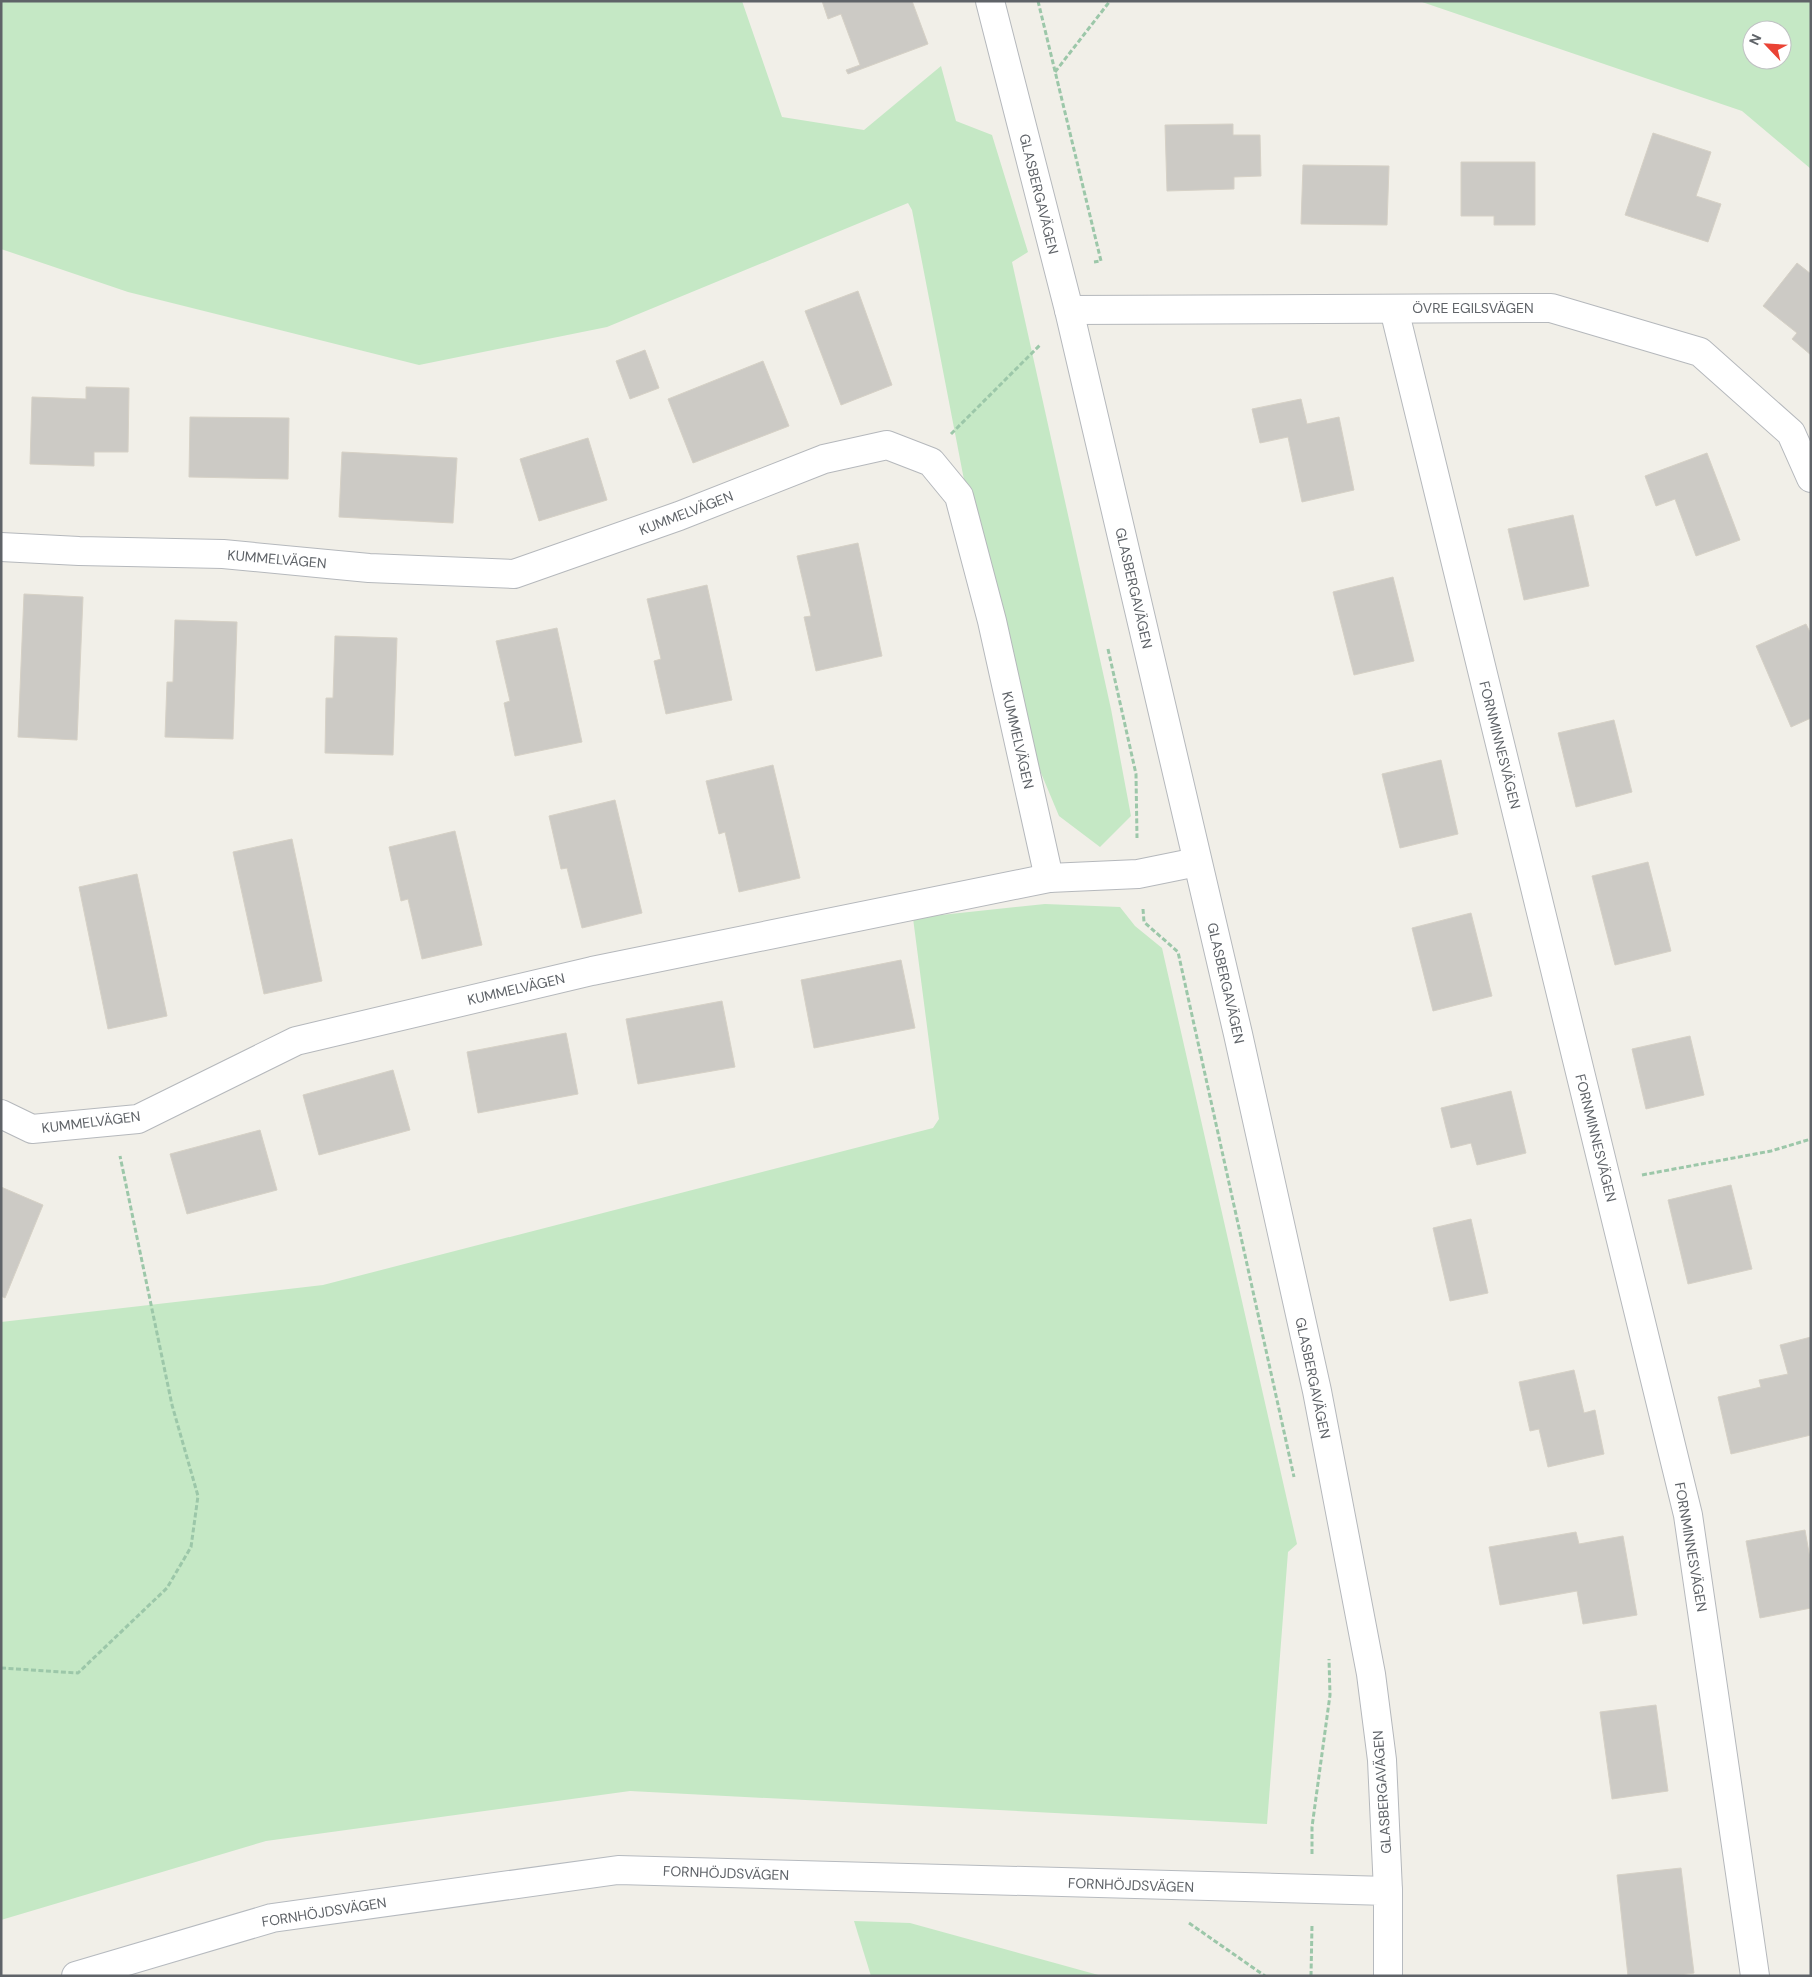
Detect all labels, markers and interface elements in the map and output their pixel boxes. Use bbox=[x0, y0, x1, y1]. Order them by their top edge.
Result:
north arrow bbox=[1742, 20, 1792, 70]
text: N bbox=[1745, 31, 1766, 48]
street label: GLASBERGAVÄGEN bbox=[1015, 132, 1063, 256]
street label: ÖVRE EGILSVÄGEN bbox=[1412, 299, 1534, 317]
street label: KUMMELVÄGEN bbox=[636, 487, 736, 539]
street label: GLASBERGAVÄGEN bbox=[1111, 526, 1157, 650]
street label: KUMMELVÄGEN bbox=[227, 546, 327, 572]
street label: FORNMINNESVÄGEN bbox=[1475, 679, 1525, 811]
street label: KUMMELVÄGEN bbox=[998, 690, 1038, 790]
street label: GLASBERGAVÄGEN bbox=[1203, 921, 1249, 1045]
street label: KUMMELVÄGEN bbox=[466, 969, 566, 1009]
street label: FORNMINNESVÄGEN bbox=[1571, 1072, 1621, 1204]
street label: KUMMELVÄGEN bbox=[41, 1107, 141, 1137]
street label: GLASBERGAVÄGEN bbox=[1291, 1316, 1335, 1440]
street label: FORNMINNESVÄGEN bbox=[1671, 1481, 1711, 1613]
street label: GLASBERGAVÄGEN bbox=[1369, 1730, 1395, 1854]
street label: FORNHÖJDSVÄGEN bbox=[663, 1862, 789, 1884]
street label: FORNHÖJDSVÄGEN bbox=[1068, 1874, 1194, 1896]
street label: FORNHÖJDSVÄGEN bbox=[260, 1893, 388, 1931]

